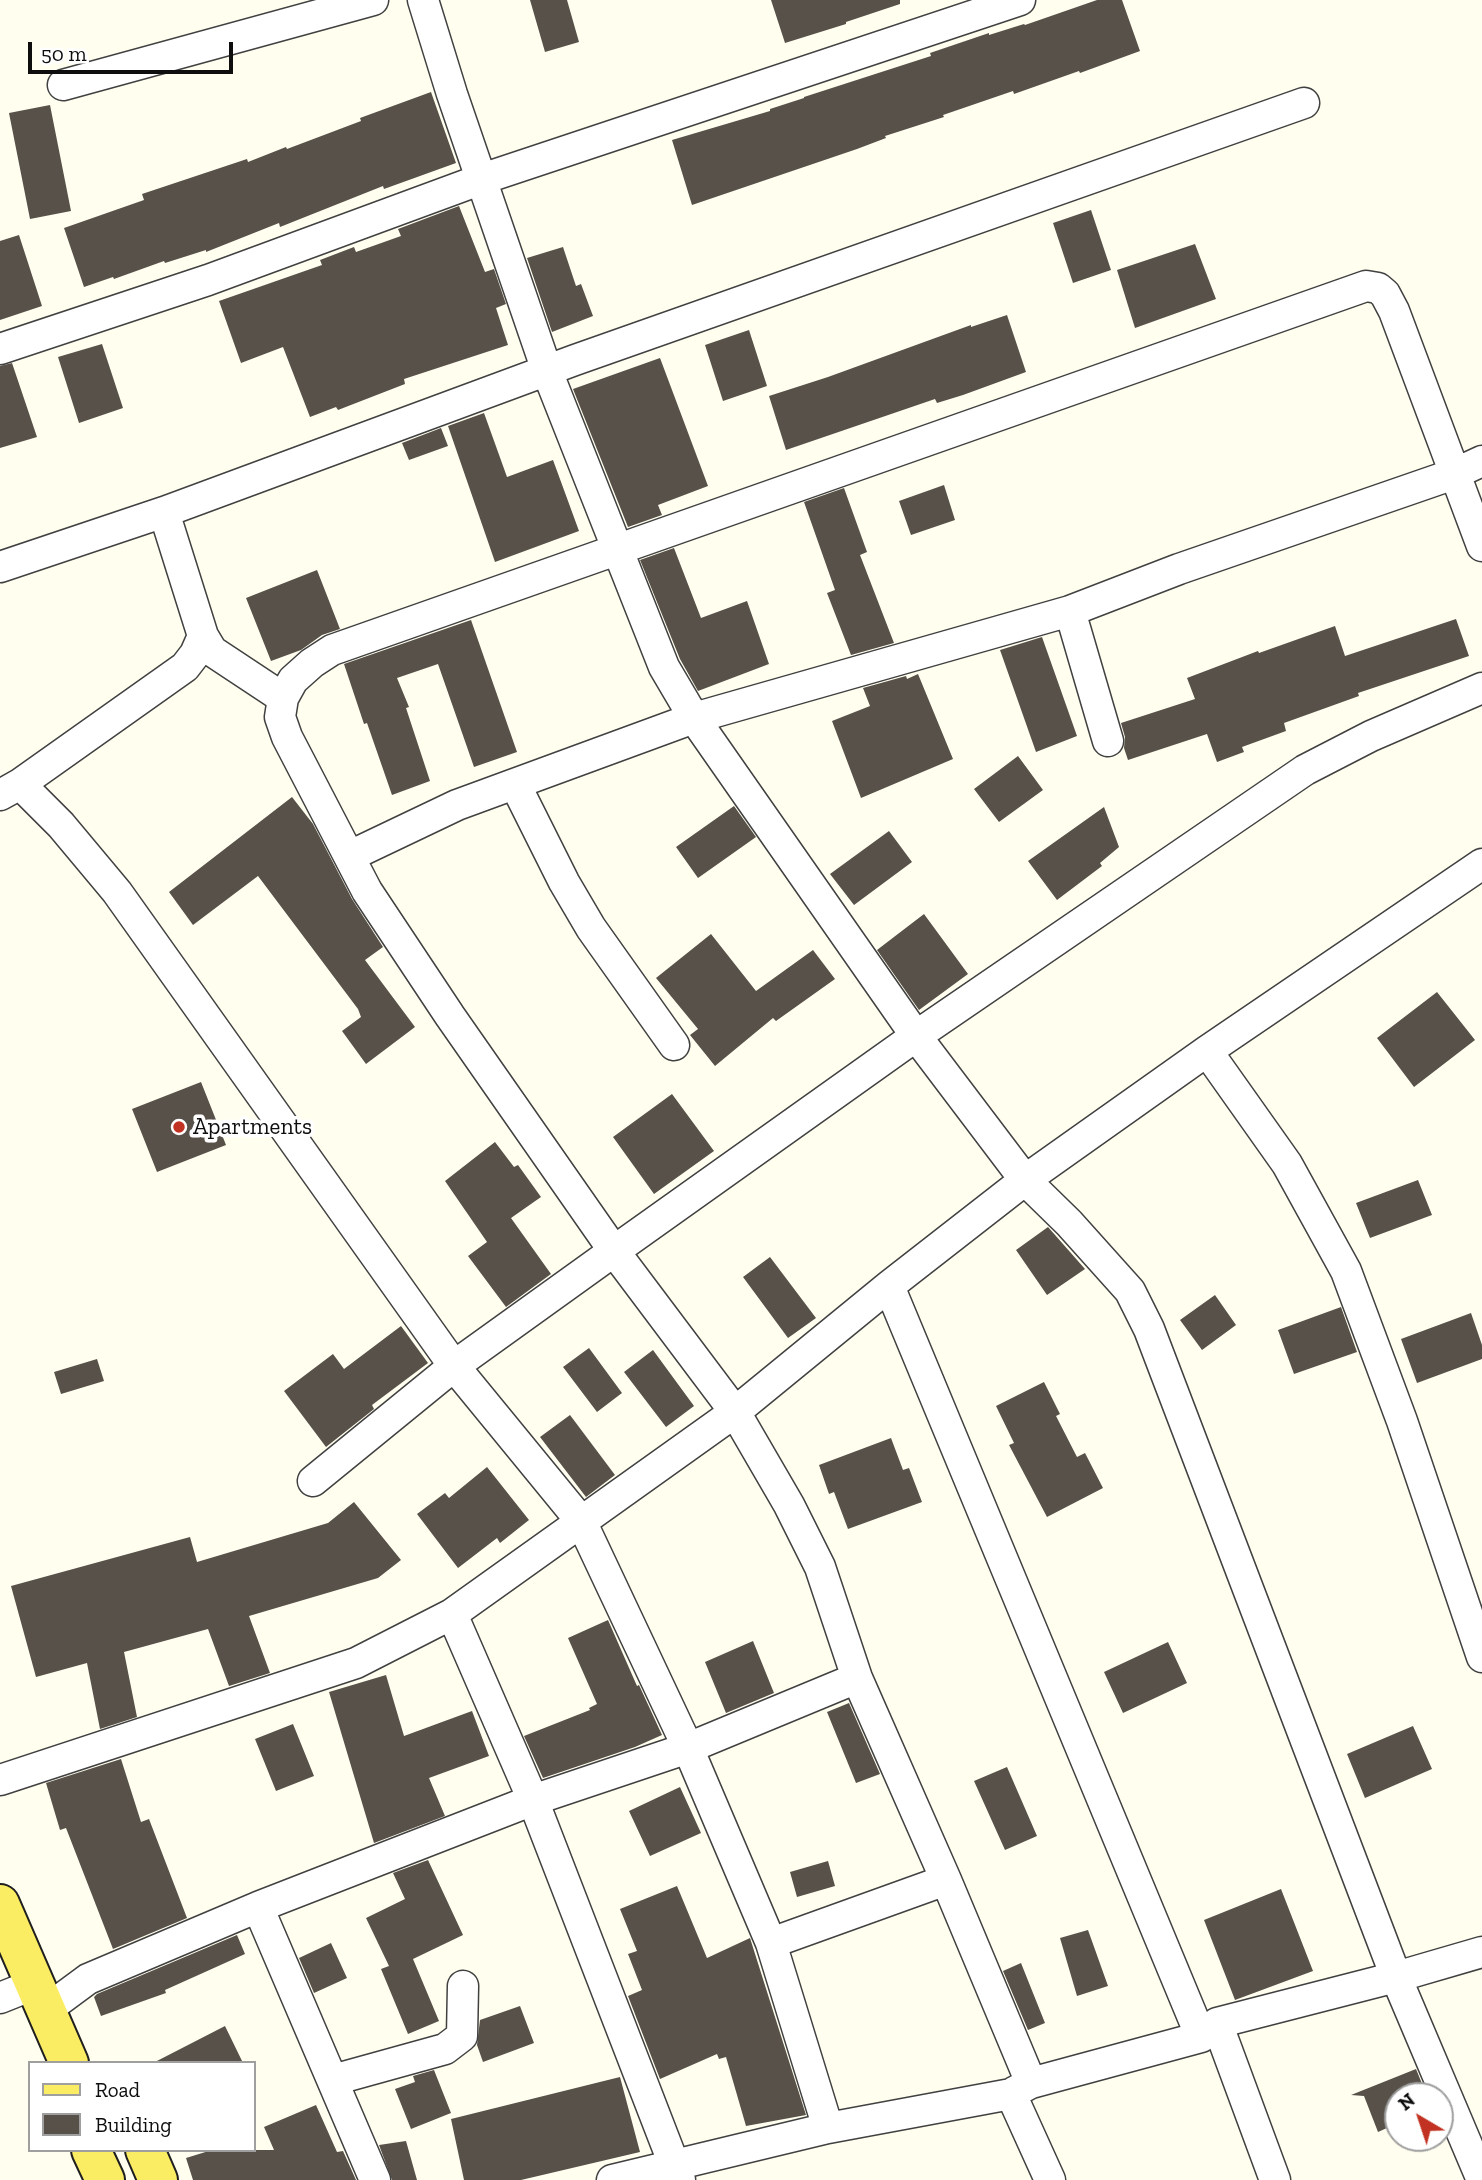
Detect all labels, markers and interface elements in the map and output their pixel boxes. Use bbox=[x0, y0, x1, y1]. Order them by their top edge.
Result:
scale bar bbox=[32, 28, 236, 72]
text: 50 m bbox=[41, 41, 87, 66]
place label: Apartments bbox=[193, 1113, 312, 1141]
marker: Apartments bbox=[171, 1119, 187, 1135]
legend bbox=[28, 2061, 256, 2152]
text: Road bbox=[95, 2077, 140, 2102]
north arrow bbox=[1384, 2082, 1454, 2152]
text: N bbox=[1394, 2088, 1420, 2115]
text: Building bbox=[95, 2112, 172, 2137]

